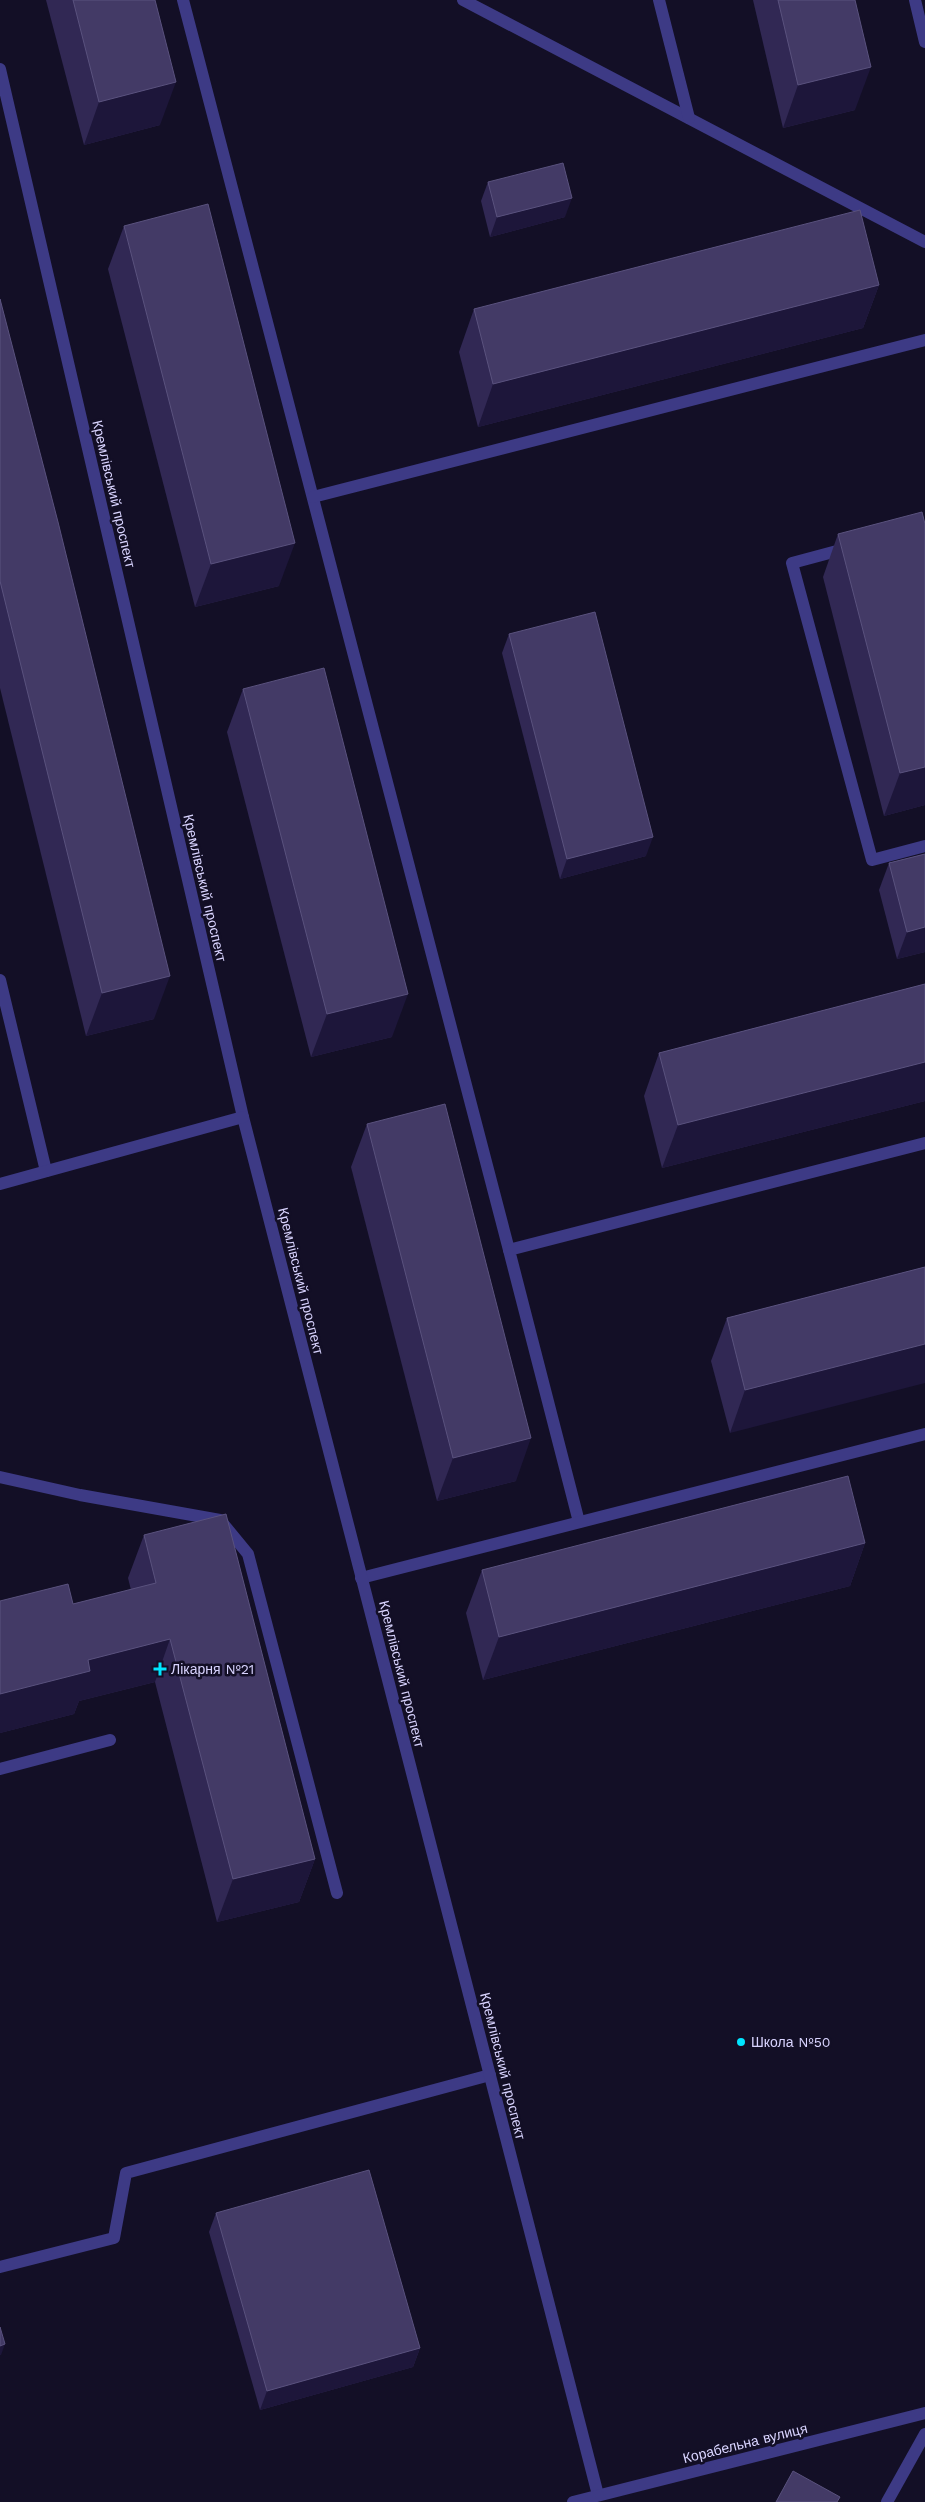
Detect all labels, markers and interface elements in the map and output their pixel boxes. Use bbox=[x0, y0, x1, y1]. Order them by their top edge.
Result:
street label: Кремлівський проспект bbox=[89, 419, 139, 570]
street label: Кремлівський проспект bbox=[180, 813, 230, 964]
street label: Кремлівський проспект bbox=[275, 1206, 327, 1357]
street label: Кремлівський проспект bbox=[376, 1599, 428, 1750]
place label: Лікарня №21 bbox=[171, 1661, 254, 1677]
marker: Лікарня №21 bbox=[153, 1662, 167, 1676]
street label: Кремлівський проспект bbox=[477, 1991, 529, 2142]
place label: Школа №50 bbox=[751, 2034, 831, 2050]
marker: Школа №50 bbox=[735, 2036, 747, 2048]
street label: Корабельна вулиця bbox=[681, 2420, 809, 2466]

